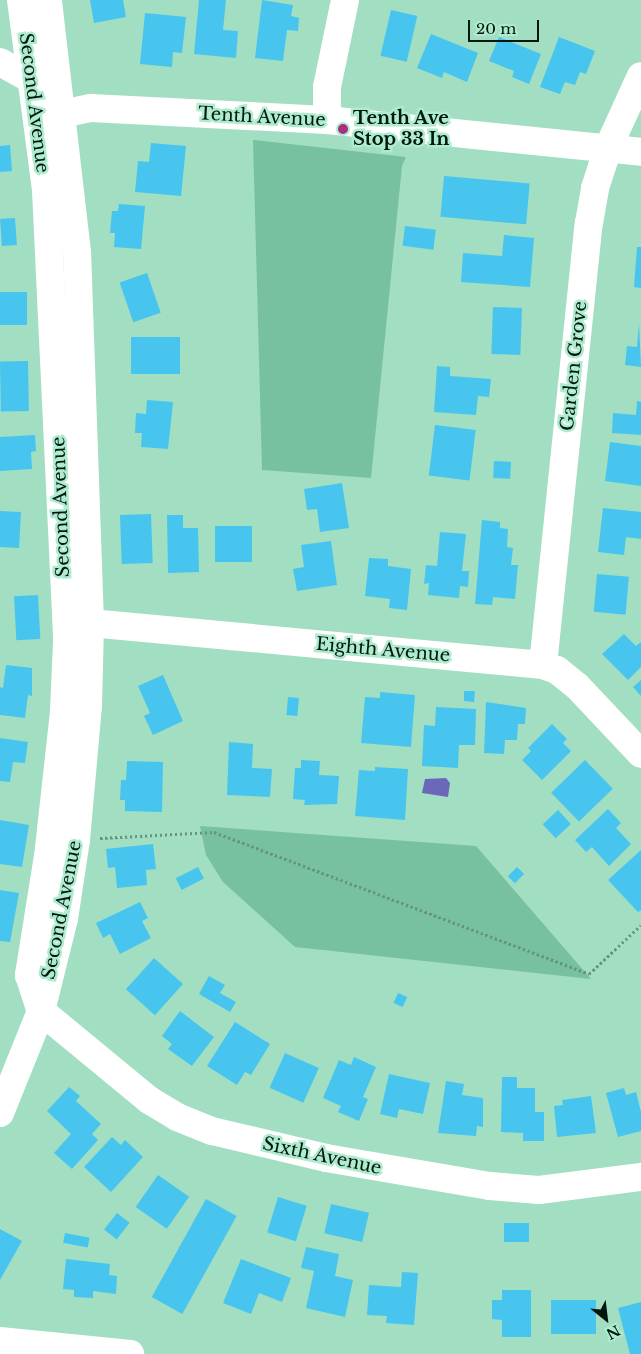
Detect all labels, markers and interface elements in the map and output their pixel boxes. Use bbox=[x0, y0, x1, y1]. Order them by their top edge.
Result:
scale bar bbox=[471, 10, 542, 42]
text: 20 m bbox=[476, 19, 516, 38]
street label: Second Avenue bbox=[15, 31, 53, 175]
street label: Tenth Avenue bbox=[197, 103, 327, 131]
place label: Tenth Ave Stop 33 In bbox=[353, 108, 449, 150]
marker: Tenth Ave Stop 33 In bbox=[337, 123, 349, 135]
street label: Garden Grove bbox=[556, 300, 592, 432]
street label: Second Avenue bbox=[48, 436, 74, 578]
street label: Eighth Avenue bbox=[315, 633, 451, 667]
street label: Second Avenue bbox=[38, 838, 86, 982]
street label: Sixth Avenue bbox=[260, 1133, 384, 1179]
north arrow bbox=[581, 1294, 631, 1344]
text: N bbox=[603, 1321, 623, 1343]

